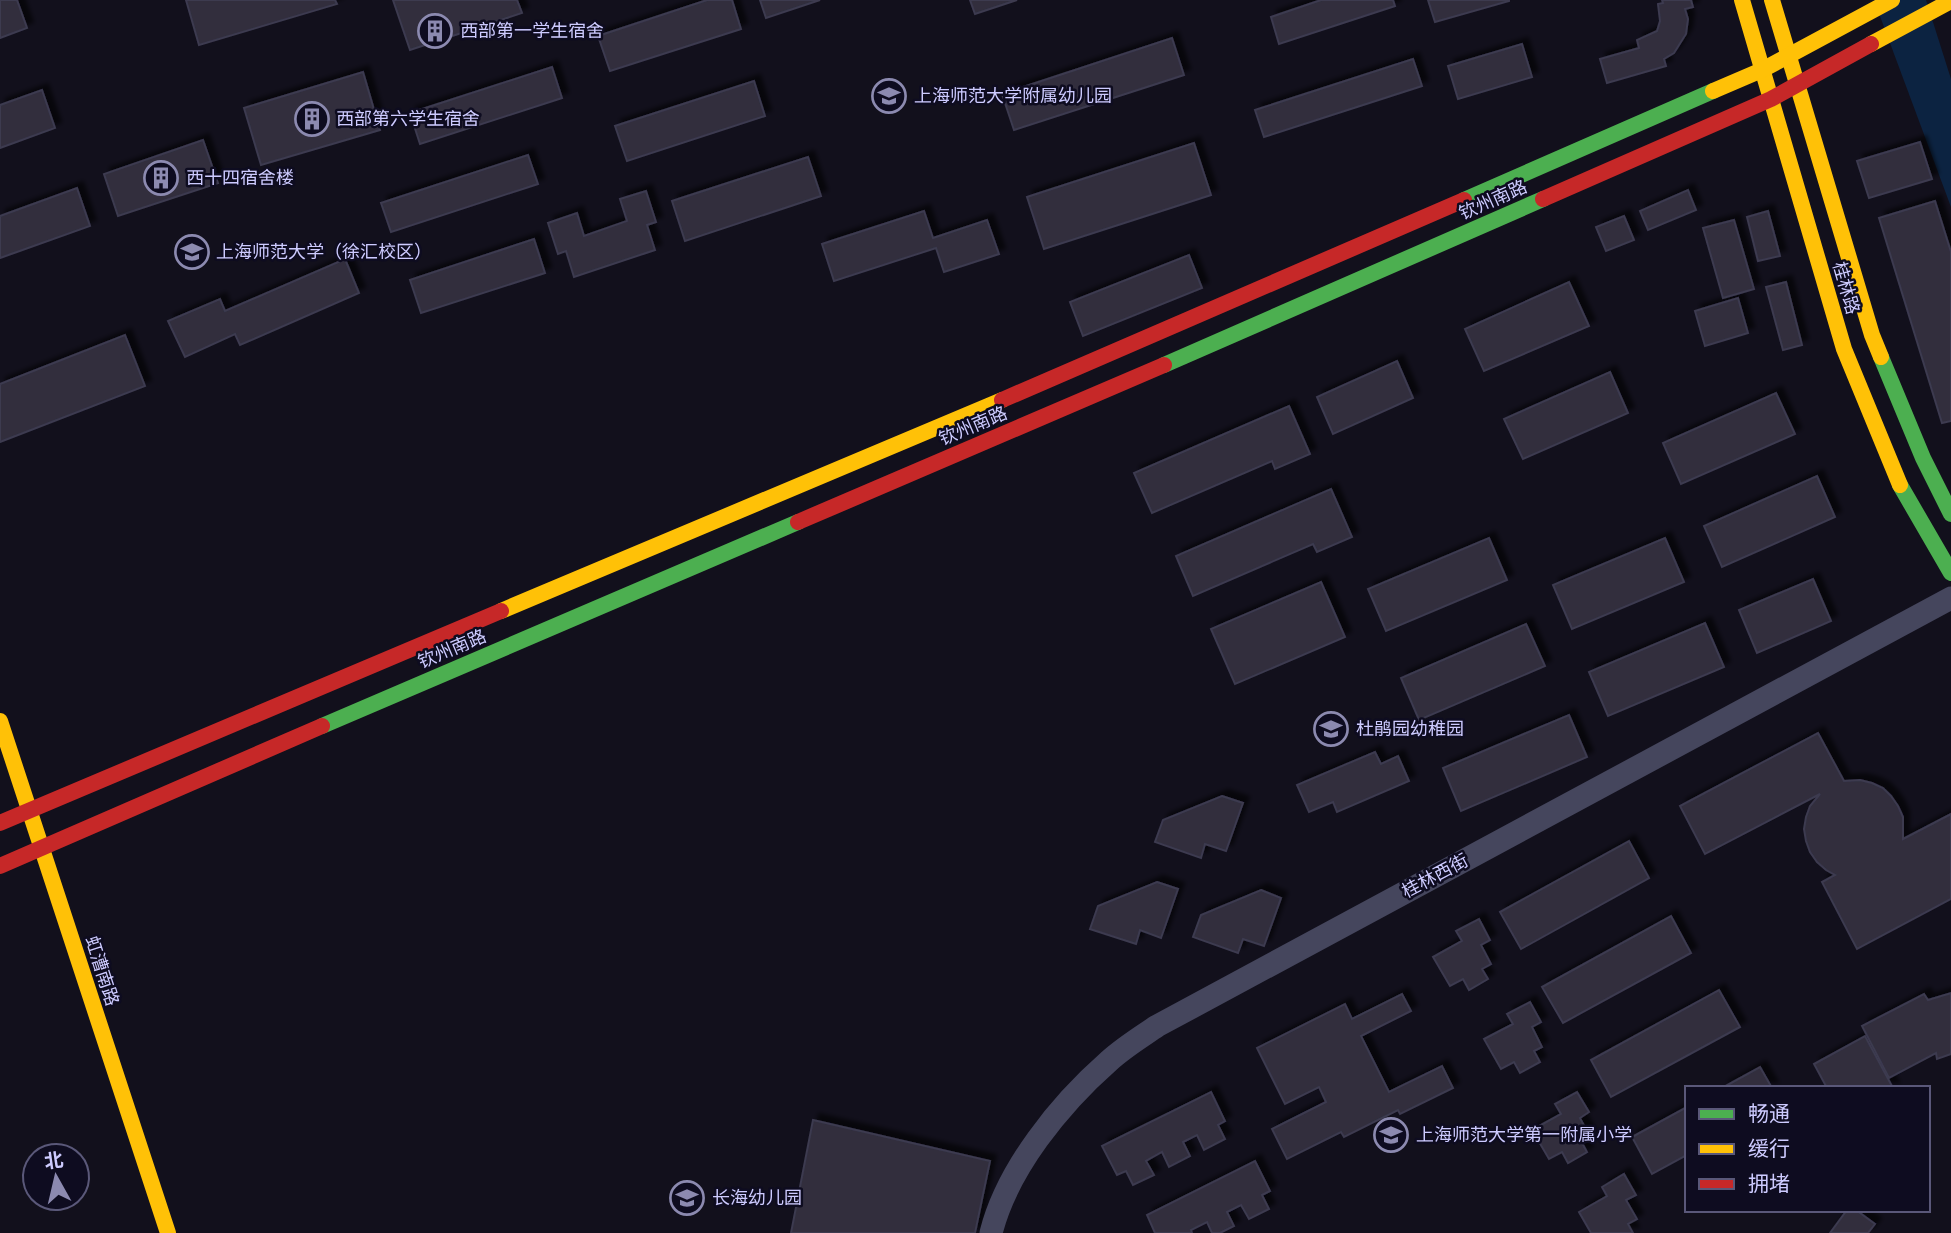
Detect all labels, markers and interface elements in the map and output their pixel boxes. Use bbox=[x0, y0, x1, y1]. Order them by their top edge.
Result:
building icon: 西部第一学生宿舍 bbox=[416, 12, 454, 50]
place label: 西部第一学生宿舍 bbox=[460, 20, 604, 41]
school or university icon: 上海师范大学附属幼儿园 bbox=[870, 77, 908, 115]
place label: 上海师范大学附属幼儿园 bbox=[914, 85, 1112, 106]
building icon: 西部第六学生宿舍 bbox=[293, 100, 331, 138]
place label: 西部第六学生宿舍 bbox=[336, 108, 480, 129]
building icon: 西十四宿舍楼 bbox=[142, 159, 180, 197]
place label: 西十四宿舍楼 bbox=[186, 167, 294, 188]
street label: 钦州南路 bbox=[1456, 175, 1530, 224]
school or university icon: 上海师范大学（徐汇校区） bbox=[173, 233, 211, 271]
place label: 上海师范大学（徐汇校区） bbox=[216, 241, 432, 262]
street label: 桂林路 bbox=[1829, 259, 1864, 317]
street label: 钦州南路 bbox=[936, 402, 1010, 449]
street label: 钦州南路 bbox=[415, 625, 489, 672]
school or university icon: 杜鹃园幼稚园 bbox=[1312, 710, 1350, 748]
place label: 杜鹃园幼稚园 bbox=[1356, 718, 1464, 739]
street label: 桂林西街 bbox=[1398, 849, 1471, 902]
street label: 虹漕南路 bbox=[81, 933, 124, 1008]
legend bbox=[1685, 1086, 1930, 1212]
text: 畅通 bbox=[1748, 1101, 1790, 1126]
school or university icon: 上海师范大学第一附属小学 bbox=[1372, 1116, 1410, 1154]
place label: 上海师范大学第一附属小学 bbox=[1416, 1124, 1632, 1145]
text: 缓行 bbox=[1748, 1136, 1790, 1161]
north arrow bbox=[21, 1142, 91, 1212]
text: 北 bbox=[43, 1148, 65, 1173]
text: 拥堵 bbox=[1748, 1171, 1790, 1196]
school or university icon: 长海幼儿园 bbox=[668, 1179, 706, 1217]
place label: 长海幼儿园 bbox=[712, 1187, 802, 1208]

